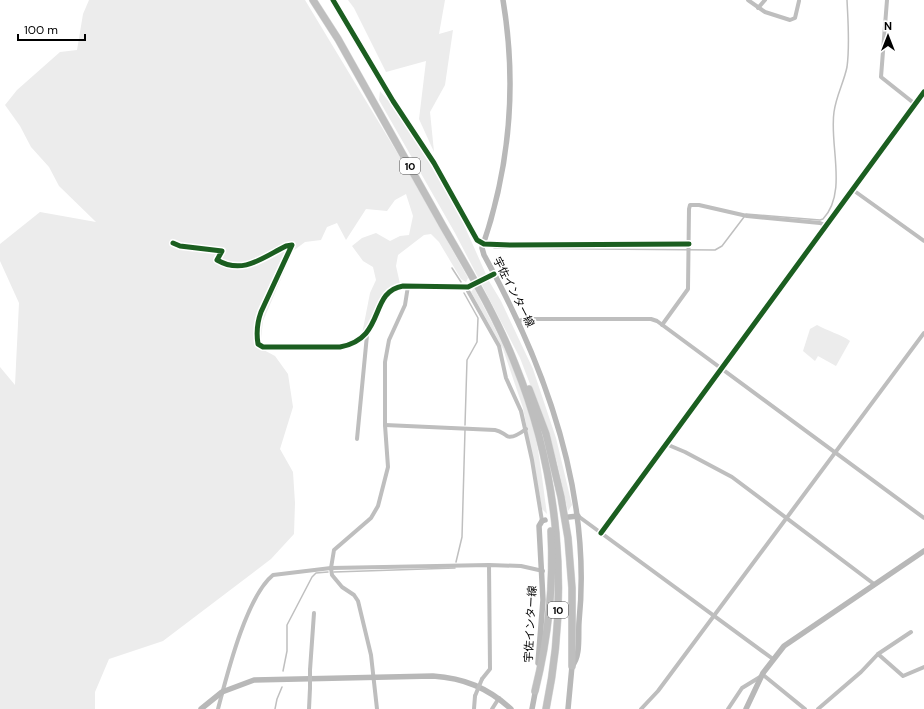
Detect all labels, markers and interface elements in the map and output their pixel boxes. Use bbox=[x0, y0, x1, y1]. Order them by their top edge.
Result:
scale bar bbox=[18, 16, 85, 42]
north arrow bbox=[868, 16, 908, 56]
text: N bbox=[884, 19, 892, 33]
text: 100 m bbox=[24, 22, 58, 38]
road number: 10 bbox=[400, 158, 420, 174]
street label: 宇佐インター線 bbox=[490, 255, 538, 329]
street label: 宇佐インター線 bbox=[521, 585, 539, 663]
road number: 10 bbox=[548, 602, 568, 618]

